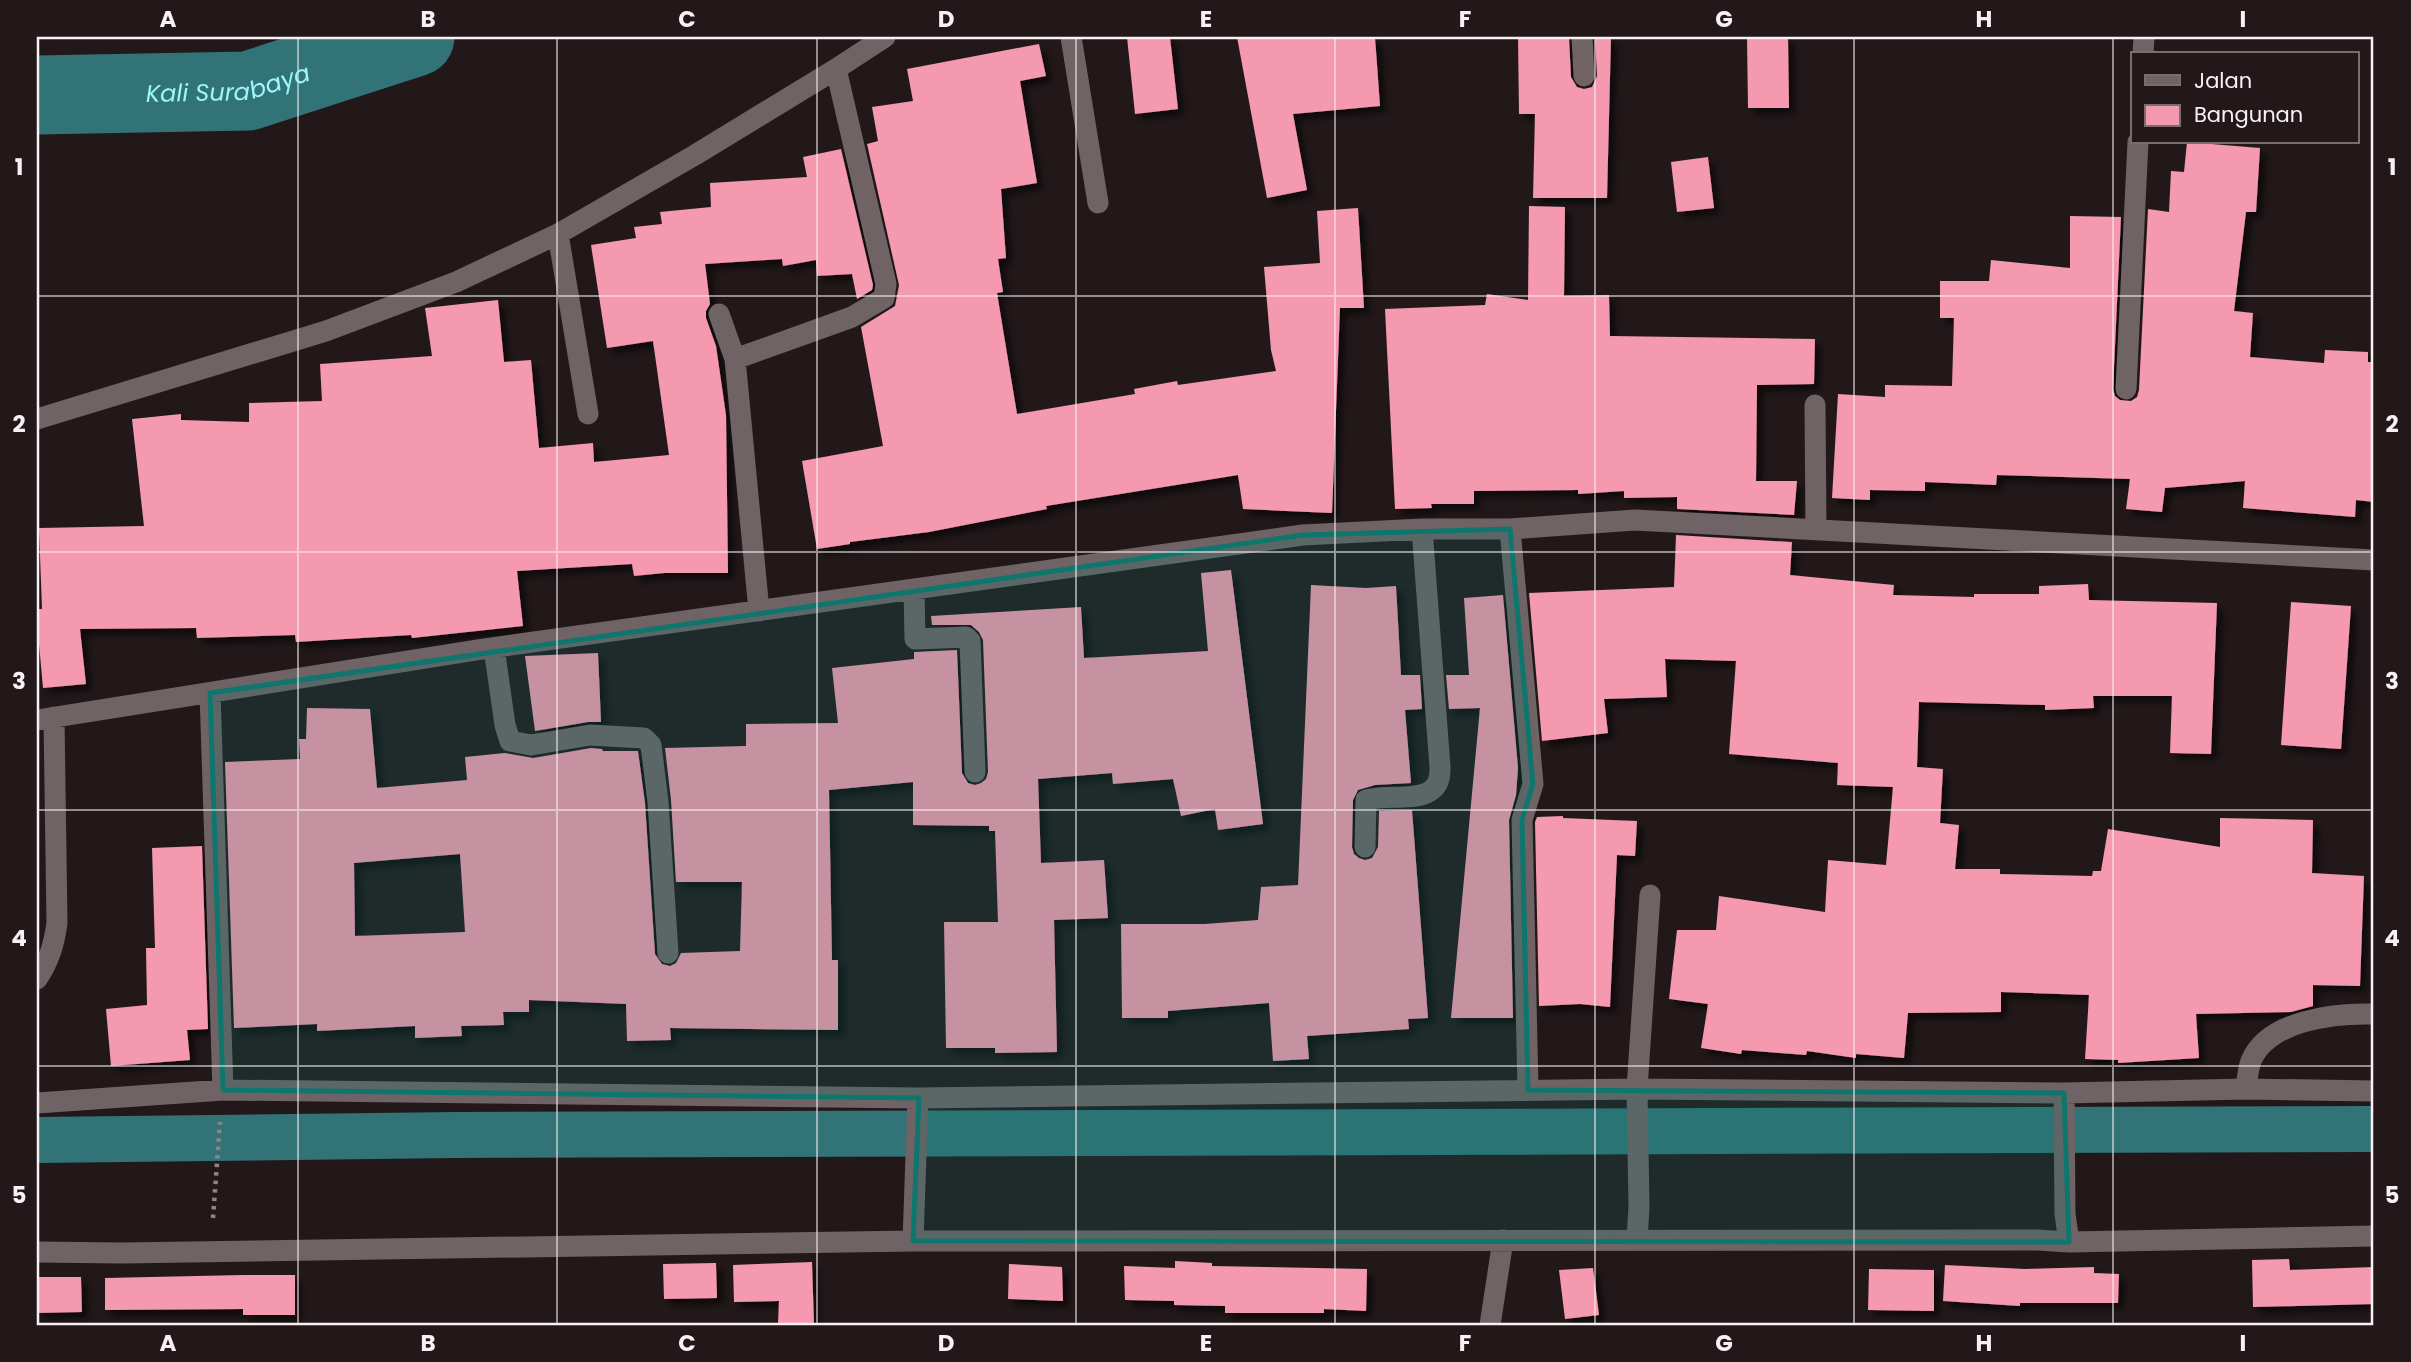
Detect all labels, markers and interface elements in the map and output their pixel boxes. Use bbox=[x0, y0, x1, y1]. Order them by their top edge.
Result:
text: A bbox=[160, 3, 177, 35]
text: B bbox=[420, 3, 436, 35]
text: C bbox=[678, 3, 696, 35]
text: D bbox=[938, 3, 954, 35]
text: E bbox=[1200, 3, 1212, 35]
text: F bbox=[1459, 3, 1471, 35]
text: G bbox=[1715, 3, 1733, 35]
text: H bbox=[1976, 3, 1992, 35]
text: I bbox=[2240, 3, 2246, 35]
legend bbox=[2131, 52, 2358, 144]
water label: Kali Surabaya bbox=[145, 56, 314, 109]
text: Jalan bbox=[2194, 66, 2252, 95]
text: Bangunan bbox=[2194, 100, 2303, 129]
text: 1 bbox=[15, 151, 23, 183]
text: 1 bbox=[2388, 151, 2396, 183]
text: 2 bbox=[12, 408, 26, 440]
text: 2 bbox=[2385, 408, 2399, 440]
text: 3 bbox=[12, 665, 26, 697]
text: 3 bbox=[2385, 665, 2399, 697]
text: 4 bbox=[11, 922, 27, 954]
text: 4 bbox=[2384, 922, 2400, 954]
text: 5 bbox=[12, 1179, 26, 1211]
text: 5 bbox=[2385, 1179, 2399, 1211]
text: A bbox=[160, 1327, 177, 1359]
text: B bbox=[420, 1327, 436, 1359]
text: C bbox=[678, 1327, 696, 1359]
text: D bbox=[938, 1327, 954, 1359]
text: E bbox=[1200, 1327, 1212, 1359]
text: F bbox=[1459, 1327, 1471, 1359]
text: G bbox=[1715, 1327, 1733, 1359]
text: H bbox=[1976, 1327, 1992, 1359]
text: I bbox=[2240, 1327, 2246, 1359]

